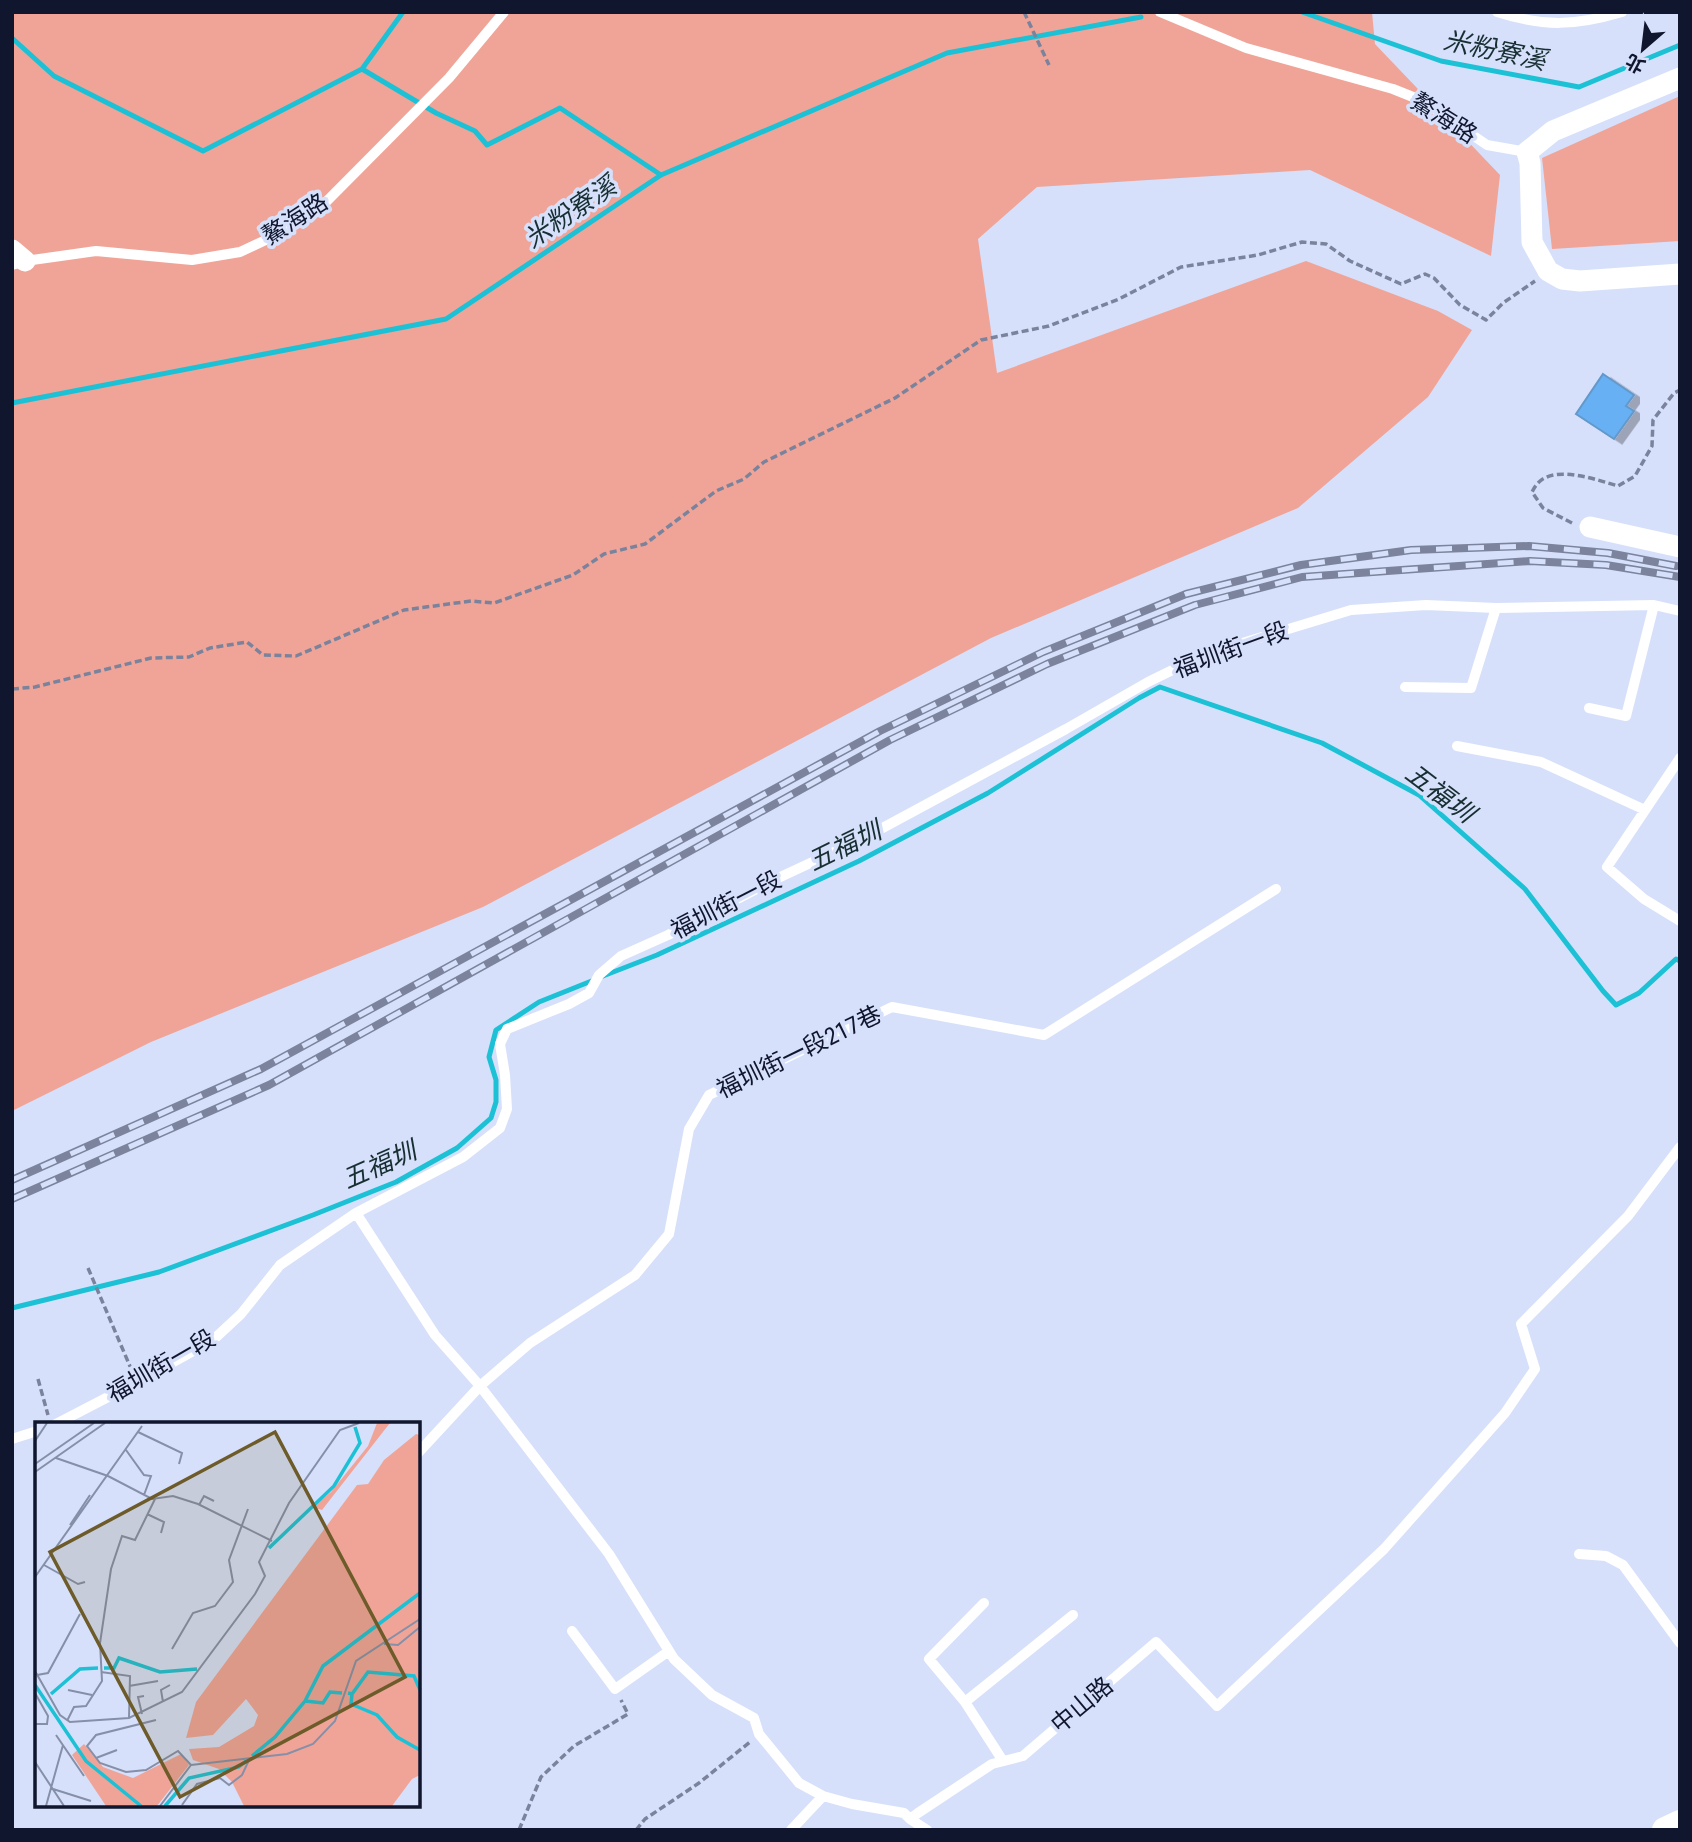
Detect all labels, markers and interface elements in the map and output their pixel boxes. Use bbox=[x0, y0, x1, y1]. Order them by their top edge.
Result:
north arrow bbox=[1608, 14, 1678, 84]
water label: 米粉寮溪 bbox=[1441, 25, 1553, 76]
text: 北 bbox=[1621, 49, 1649, 78]
street label: 鰲海路 bbox=[1406, 87, 1482, 149]
water label: 米粉寮溪 bbox=[518, 168, 625, 254]
street label: 鰲海路 bbox=[257, 188, 333, 250]
street label: 福圳街一段 bbox=[1170, 616, 1292, 684]
water label: 五福圳 bbox=[1400, 758, 1483, 831]
water label: 五福圳 bbox=[802, 814, 889, 877]
street label: 福圳街一段 bbox=[666, 865, 786, 945]
street label: 福圳街一段217巷 bbox=[712, 1000, 886, 1104]
water label: 五福圳 bbox=[337, 1134, 424, 1195]
street label: 福圳街一段 bbox=[102, 1324, 220, 1408]
inset map bbox=[35, 1422, 420, 1807]
street label: 中山路 bbox=[1045, 1671, 1119, 1739]

